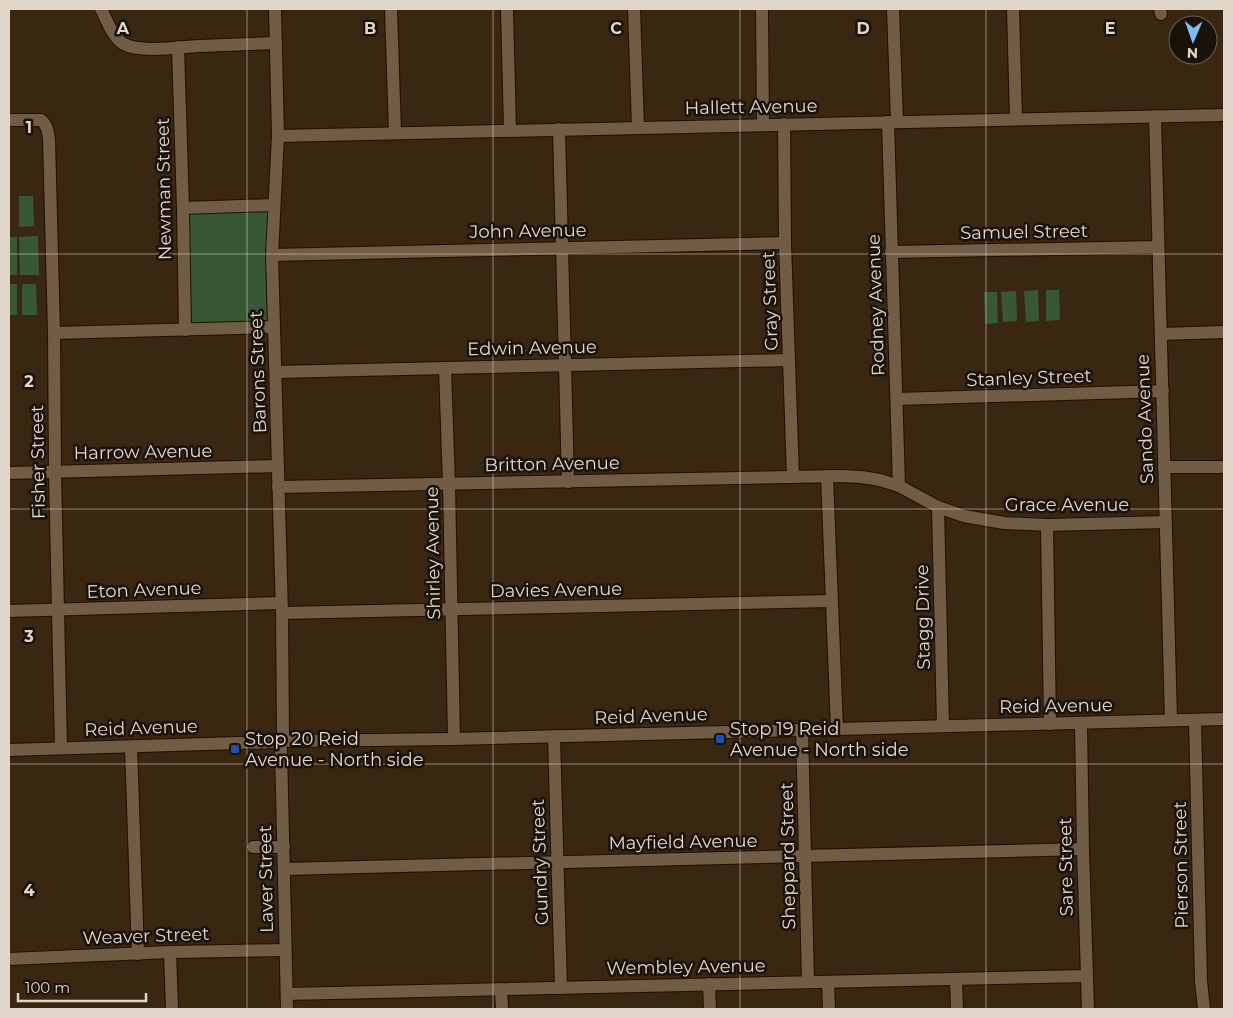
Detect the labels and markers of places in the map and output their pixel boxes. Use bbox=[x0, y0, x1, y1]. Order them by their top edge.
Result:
place label: Stop 19 Reid Avenue - North side bbox=[730, 718, 909, 761]
place label: Stop 20 Reid Avenue - North side bbox=[245, 728, 424, 771]
marker: Stop 19 Reid Avenue - North side bbox=[714, 733, 726, 745]
marker: Stop 20 Reid Avenue - North side bbox=[229, 743, 241, 755]

